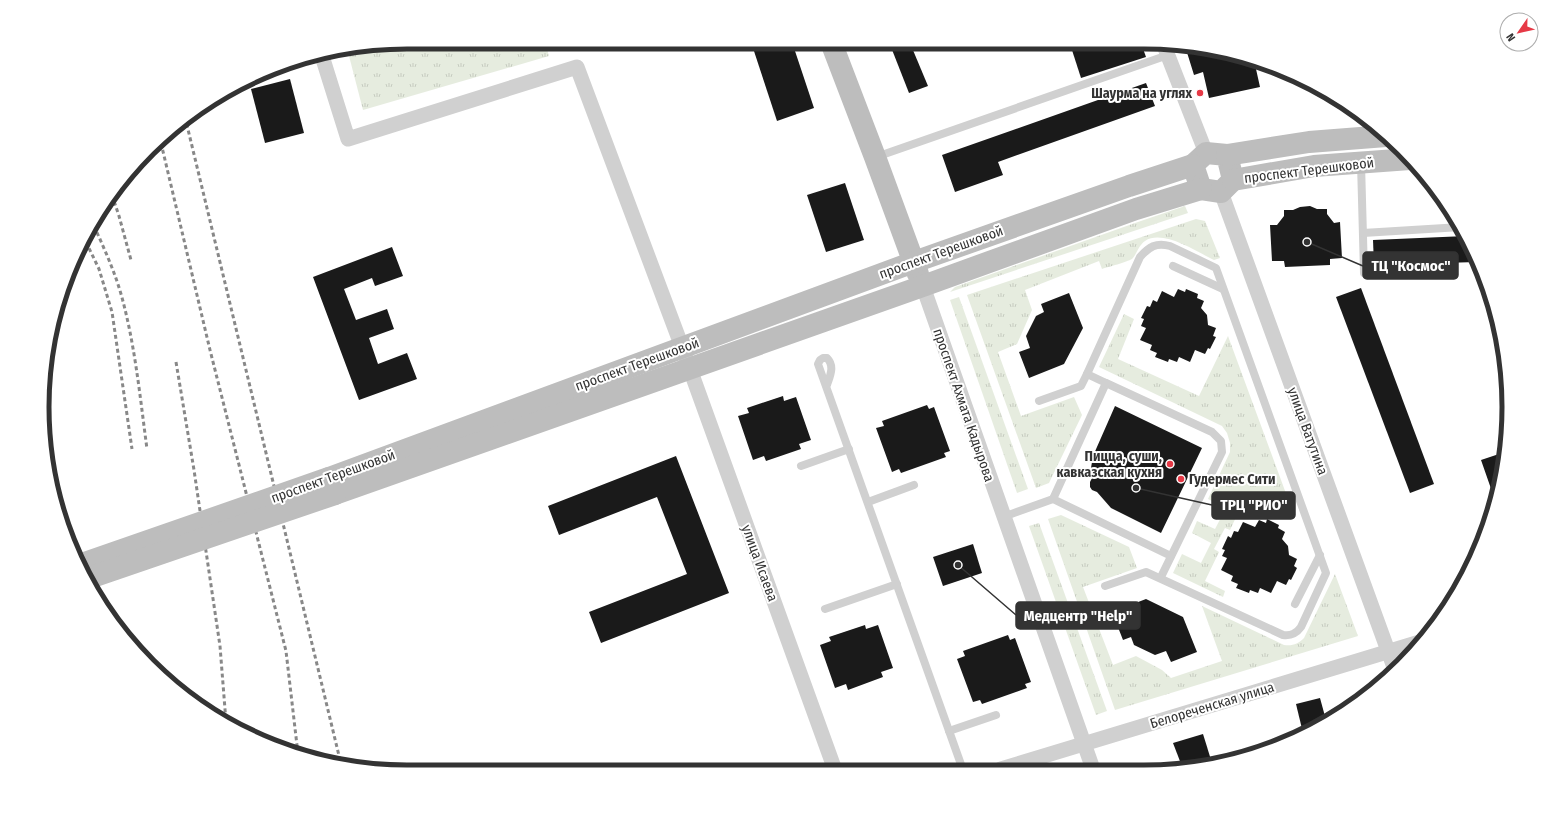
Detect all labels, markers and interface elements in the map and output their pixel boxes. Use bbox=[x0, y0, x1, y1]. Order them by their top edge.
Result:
north arrow bbox=[1499, 12, 1539, 52]
text: N bbox=[1504, 31, 1518, 44]
place label: Шаурма на углях bbox=[1091, 85, 1192, 102]
marker: Шаурма на углях bbox=[1195, 88, 1205, 98]
street label: проспект Терешковой bbox=[1243, 154, 1375, 187]
street label: проспект Терешковой bbox=[877, 222, 1006, 283]
callout: ТЦ "Космос" bbox=[1363, 252, 1458, 279]
text: ТЦ "Космос" bbox=[1371, 257, 1451, 275]
street label: проспект Ахмата Кадырова bbox=[929, 326, 998, 484]
street label: проспект Терешковой bbox=[573, 334, 702, 395]
street label: улица Ватутина bbox=[1284, 385, 1331, 477]
street label: проспект Терешковой bbox=[269, 446, 398, 507]
place label: Пицца, суши, кавказская кухня bbox=[1057, 448, 1162, 481]
marker: Пицца, суши, кавказская кухня bbox=[1165, 459, 1175, 469]
place label: Гудермес Сити bbox=[1189, 471, 1275, 488]
marker: Гудермес Сити bbox=[1176, 474, 1186, 484]
callout: ТРЦ "РИО" bbox=[1212, 492, 1295, 519]
text: ТРЦ "РИО" bbox=[1220, 496, 1288, 514]
street label: улица Исаева bbox=[738, 523, 781, 604]
callout: Медцентр "Help" bbox=[1016, 602, 1140, 629]
text: Медцентр "Help" bbox=[1024, 607, 1132, 625]
street label: Белореченская улица bbox=[1148, 678, 1276, 732]

